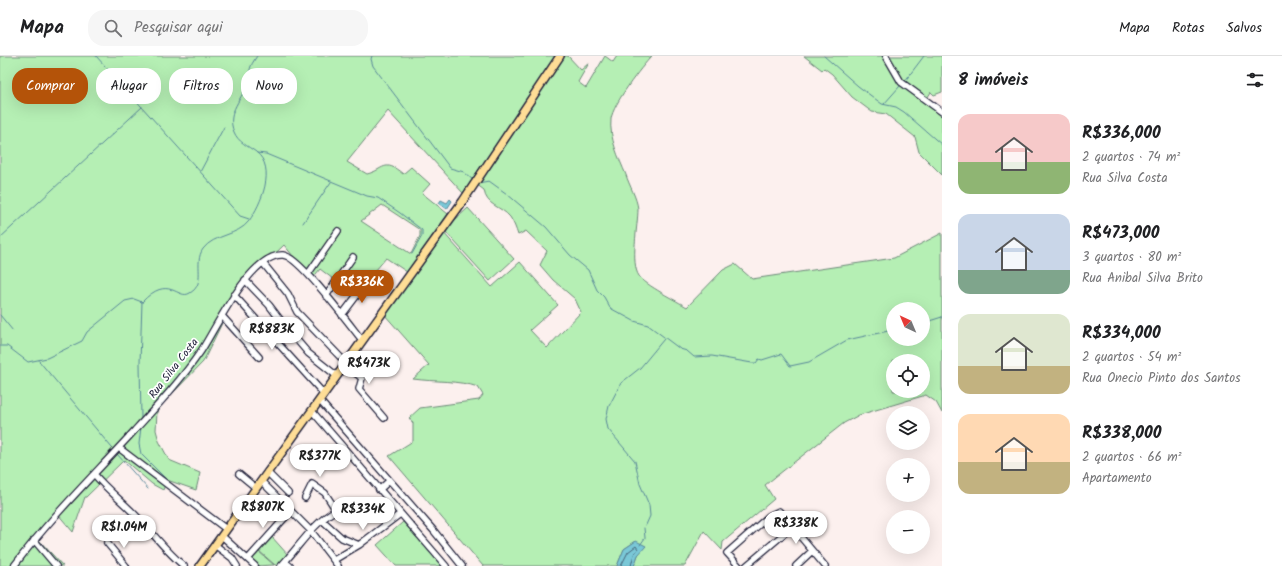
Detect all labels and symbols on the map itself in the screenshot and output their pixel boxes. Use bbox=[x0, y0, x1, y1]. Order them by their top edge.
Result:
pin: R$336K bbox=[329, 270, 395, 304]
north arrow bbox=[886, 302, 930, 346]
pin: R$883K bbox=[239, 317, 305, 351]
street label: Rua Silva Costa bbox=[144, 335, 203, 403]
pin: R$473K bbox=[336, 351, 402, 385]
pin: R$377K bbox=[287, 444, 353, 478]
pin: R$807K bbox=[230, 495, 296, 529]
pin: R$334K bbox=[330, 497, 396, 531]
pin: R$338K bbox=[763, 511, 829, 545]
pin: R$1.04M bbox=[87, 515, 161, 549]

